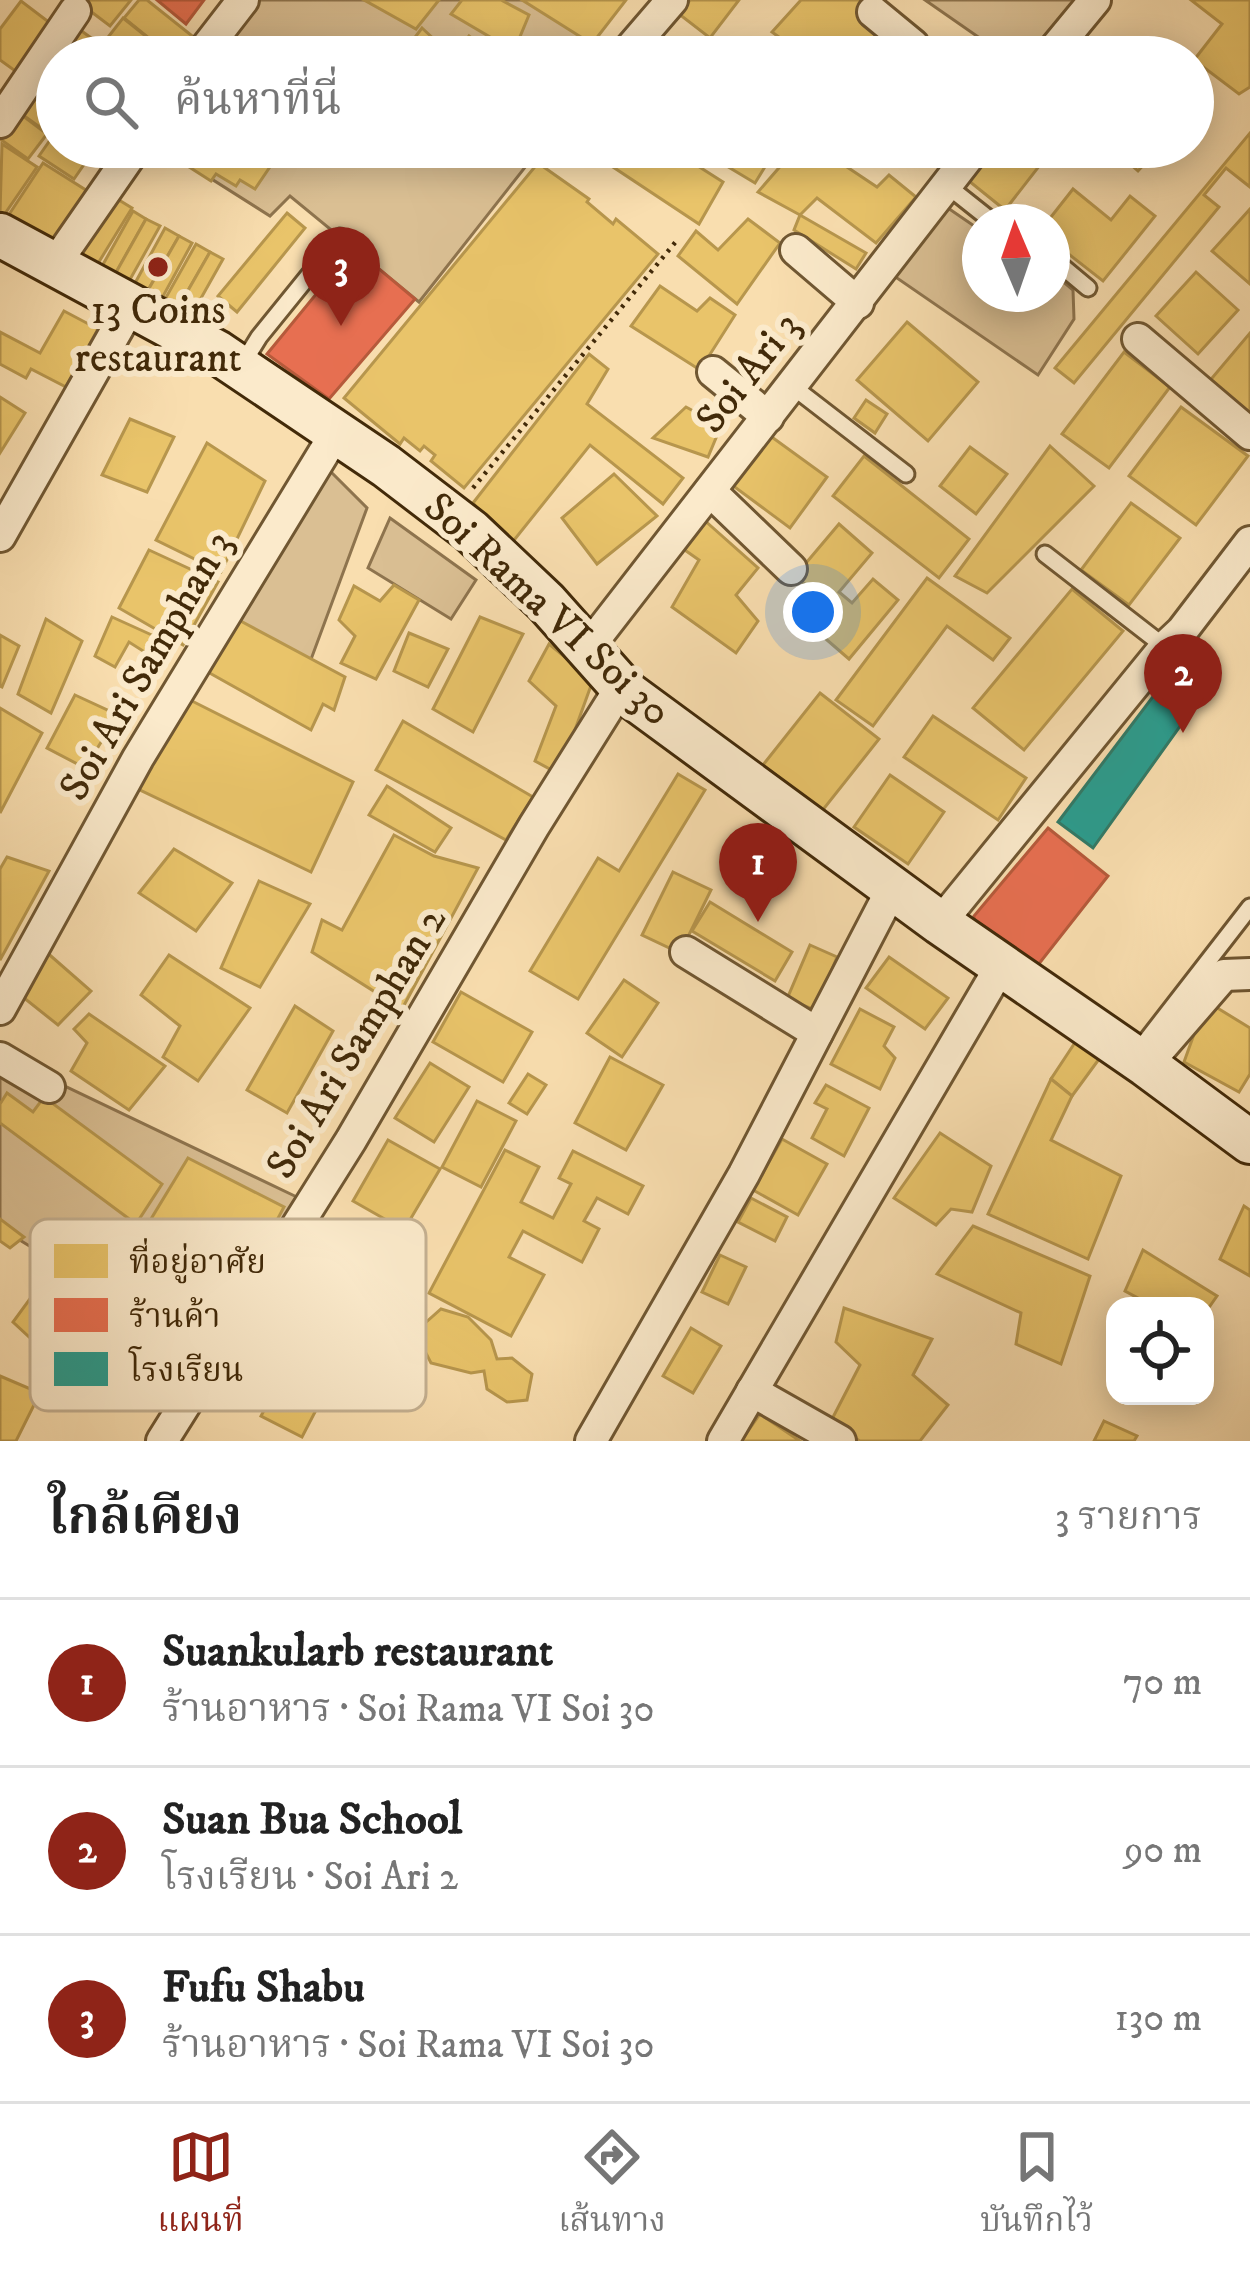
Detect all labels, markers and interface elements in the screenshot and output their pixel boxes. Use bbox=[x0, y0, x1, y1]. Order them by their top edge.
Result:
search box bbox=[36, 36, 1214, 168]
icon: search bbox=[78, 69, 144, 135]
text: ค้นหาที่นี่ bbox=[174, 73, 342, 129]
north arrow bbox=[962, 204, 1070, 312]
pin: 3 bbox=[302, 227, 380, 326]
marker: 13 Coins restaurant bbox=[145, 254, 171, 280]
place label: 13 Coins restaurant bbox=[74, 285, 242, 385]
street label: Soi Ari 3 bbox=[685, 302, 813, 444]
street label: Soi Rama VI Soi 30 bbox=[412, 482, 682, 738]
street label: Soi Ari Samphan 3 bbox=[49, 522, 245, 810]
your location bbox=[783, 582, 843, 642]
pin: 2 bbox=[1144, 634, 1222, 733]
pin: 1 bbox=[719, 823, 797, 922]
street label: Soi Ari Samphan 2 bbox=[255, 897, 459, 1188]
legend bbox=[30, 1219, 426, 1411]
text: ที่อยู่อาศัย bbox=[129, 1238, 266, 1284]
text: ร้านค้า bbox=[129, 1296, 221, 1338]
map controls bbox=[1106, 1297, 1214, 1405]
button: locate bbox=[1106, 1297, 1214, 1405]
text: โรงเรียน bbox=[128, 1346, 243, 1392]
text: ใกล้เคียง bbox=[48, 1486, 242, 1550]
text: 3 รายการ bbox=[1055, 1493, 1202, 1542]
text: Suankularb restaurant bbox=[162, 1624, 553, 1680]
text: 1 bbox=[80, 1658, 94, 1707]
text: 70 m bbox=[1123, 1658, 1202, 1707]
text: ร้านอาหาร · Soi Rama VI Soi 30 bbox=[162, 1685, 654, 1734]
text: Suan Bua School bbox=[162, 1792, 462, 1848]
text: 2 bbox=[77, 1826, 97, 1875]
text: 90 m bbox=[1124, 1826, 1202, 1875]
text: โรงเรียน · Soi Ari 2 bbox=[162, 1853, 458, 1902]
text: Fufu Shabu bbox=[162, 1960, 365, 2016]
text: 3 bbox=[80, 1994, 94, 2043]
text: 130 m bbox=[1114, 1994, 1202, 2043]
text: ร้านอาหาร · Soi Rama VI Soi 30 bbox=[162, 2021, 654, 2070]
tab: แผนที่ bbox=[157, 2124, 244, 2249]
tab: เส้นทาง bbox=[558, 2124, 666, 2249]
tab: บันทึกไว้ bbox=[980, 2124, 1093, 2249]

